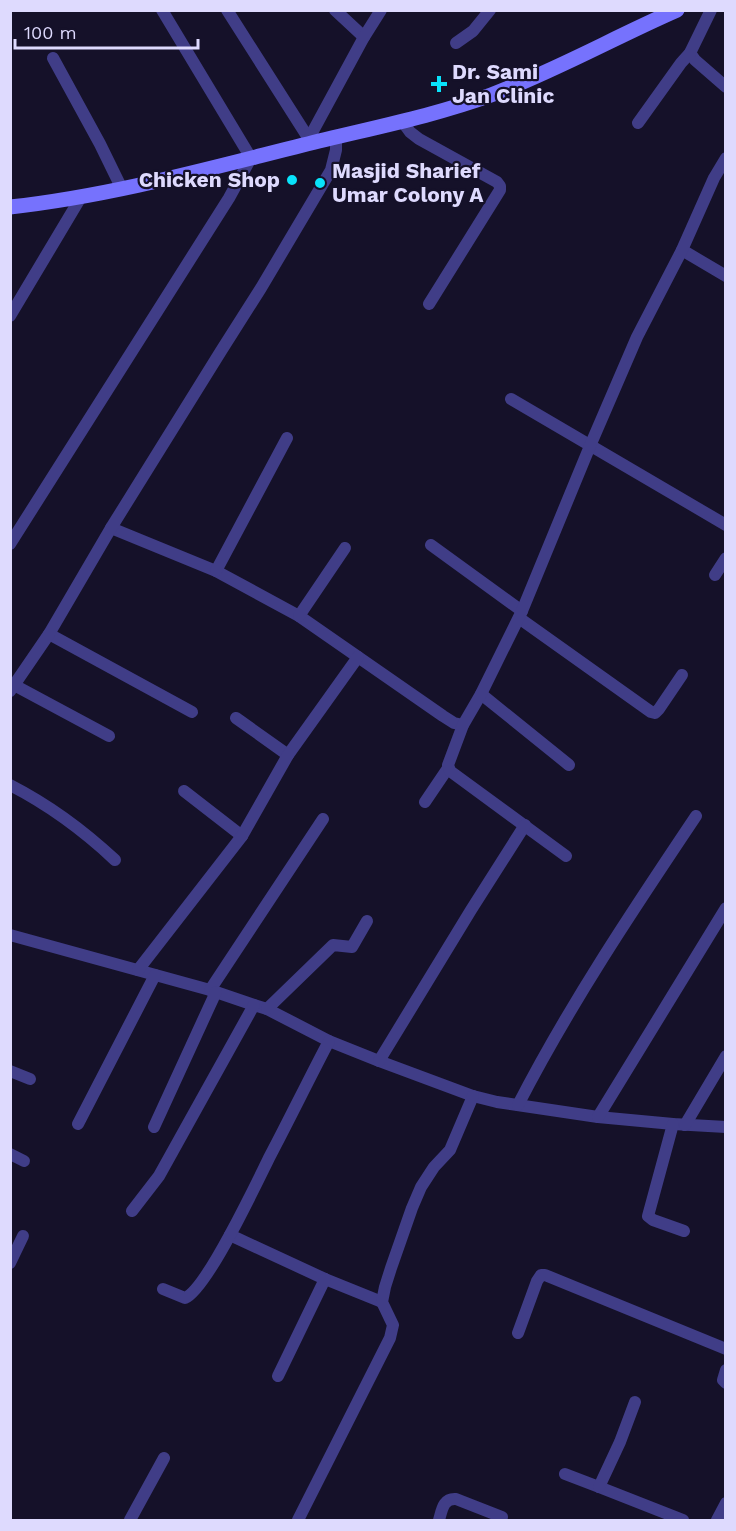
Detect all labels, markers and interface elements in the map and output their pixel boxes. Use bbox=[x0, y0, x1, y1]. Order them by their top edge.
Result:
scale bar bbox=[15, 12, 198, 50]
text: 100 m bbox=[24, 22, 77, 43]
place label: Dr. Sami Jan Clinic bbox=[452, 59, 554, 108]
marker: Dr. Sami Jan Clinic bbox=[430, 75, 448, 93]
place label: Masjid Sharief Umar Colony A bbox=[332, 158, 484, 207]
place label: Chicken Shop bbox=[139, 167, 280, 192]
marker: Chicken Shop bbox=[285, 173, 299, 187]
marker: Masjid Sharief Umar Colony A bbox=[313, 176, 327, 190]

